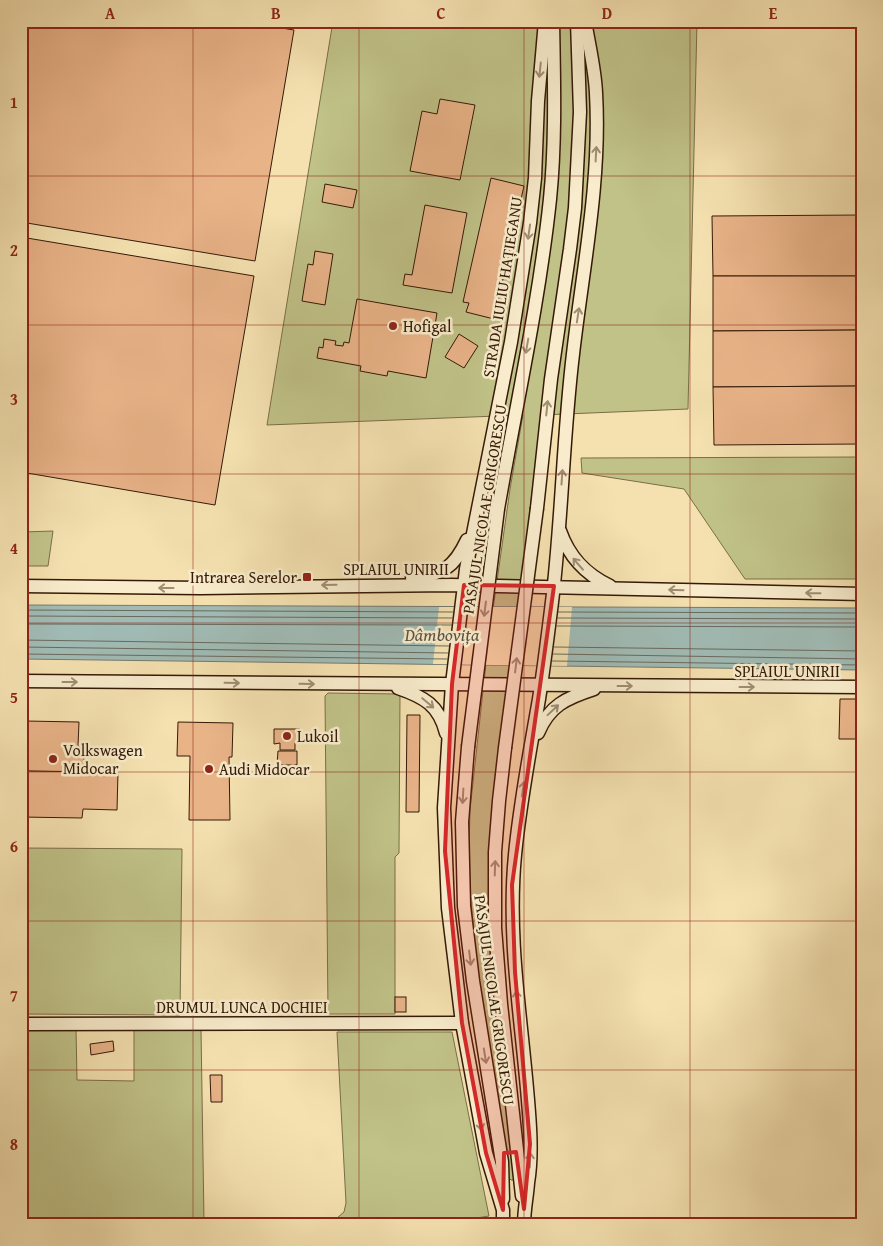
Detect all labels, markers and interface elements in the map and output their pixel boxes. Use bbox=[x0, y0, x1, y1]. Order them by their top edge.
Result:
text: A bbox=[105, 1, 116, 25]
text: B bbox=[271, 1, 281, 25]
text: C bbox=[436, 1, 446, 25]
text: D bbox=[602, 1, 612, 25]
text: E bbox=[769, 1, 778, 25]
one-way arrow bbox=[536, 61, 545, 77]
text: 1 bbox=[10, 90, 18, 114]
one-way arrow bbox=[591, 146, 600, 162]
street label: STRADA IULIU HAȚIEGANU bbox=[476, 194, 528, 379]
one-way arrow bbox=[524, 223, 534, 239]
text: 2 bbox=[10, 238, 18, 262]
one-way arrow bbox=[573, 308, 583, 324]
place label: Hofigal bbox=[403, 314, 452, 338]
marker: Hofigal bbox=[387, 320, 399, 332]
one-way arrow bbox=[522, 337, 532, 353]
text: 3 bbox=[10, 387, 18, 411]
one-way arrow bbox=[543, 400, 552, 416]
street label: PASAJUL NICOLAE GRIGORESCU bbox=[456, 402, 512, 615]
one-way arrow bbox=[558, 469, 567, 485]
text: 4 bbox=[10, 536, 18, 560]
street label: SPLAIUL UNIRII bbox=[343, 557, 449, 581]
one-way arrow bbox=[573, 557, 584, 570]
place label: Intrarea Serelor bbox=[190, 565, 297, 589]
marker: Intrarea Serelor bbox=[301, 571, 313, 583]
one-way arrow bbox=[321, 580, 337, 590]
one-way arrow bbox=[158, 583, 174, 592]
one-way arrow bbox=[668, 585, 684, 595]
one-way arrow bbox=[805, 589, 821, 598]
one-way arrow bbox=[480, 601, 490, 617]
water label: Dâmbovița bbox=[404, 621, 480, 648]
one-way arrow bbox=[511, 657, 521, 673]
street label: SPLAIUL UNIRII bbox=[734, 659, 840, 683]
one-way arrow bbox=[62, 677, 78, 687]
one-way arrow bbox=[224, 679, 240, 688]
one-way arrow bbox=[299, 679, 315, 689]
one-way arrow bbox=[616, 681, 633, 691]
one-way arrow bbox=[738, 682, 755, 692]
text: 5 bbox=[10, 685, 18, 709]
one-way arrow bbox=[422, 698, 435, 709]
one-way arrow bbox=[546, 704, 559, 716]
place label: Lukoil bbox=[297, 724, 339, 748]
marker: Lukoil bbox=[281, 730, 293, 742]
place label: Volkswagen Midocar bbox=[63, 738, 143, 780]
marker: Volkswagen Midocar bbox=[47, 753, 59, 765]
place label: Audi Midocar bbox=[219, 757, 310, 781]
marker: Audi Midocar bbox=[203, 763, 215, 775]
one-way arrow bbox=[518, 781, 528, 797]
one-way arrow bbox=[458, 787, 468, 803]
text: 6 bbox=[10, 834, 18, 858]
one-way arrow bbox=[490, 860, 499, 876]
street label: PASAJUL NICOLAE GRIGORESCU bbox=[468, 893, 522, 1107]
one-way arrow bbox=[465, 949, 475, 965]
text: 7 bbox=[10, 983, 18, 1007]
one-way arrow bbox=[512, 991, 522, 1007]
street label: DRUMUL LUNCA DOCHIEI bbox=[156, 995, 328, 1019]
one-way arrow bbox=[480, 1048, 490, 1064]
one-way arrow bbox=[476, 1114, 485, 1130]
text: 8 bbox=[10, 1132, 18, 1156]
one-way arrow bbox=[525, 1152, 535, 1168]

